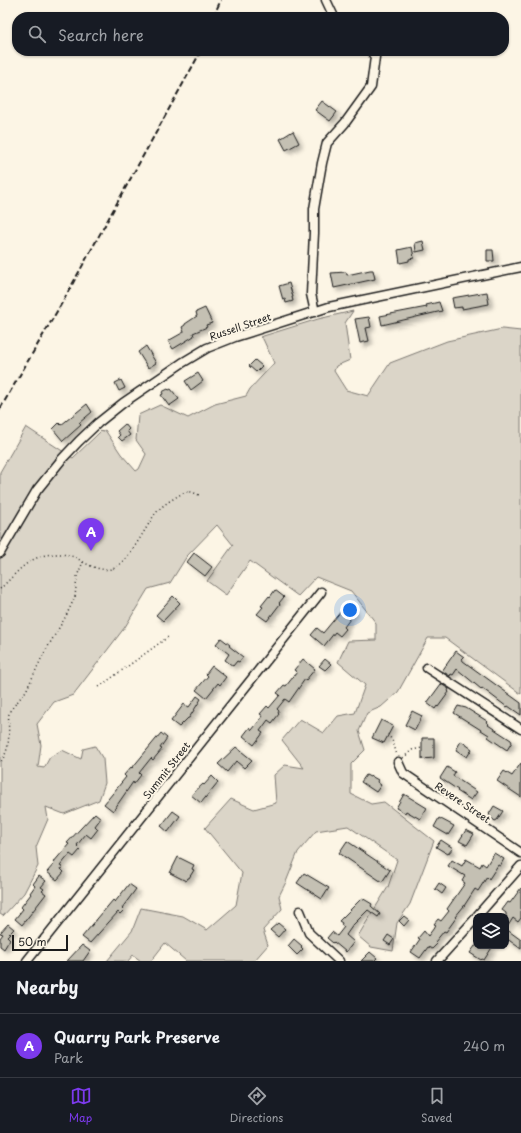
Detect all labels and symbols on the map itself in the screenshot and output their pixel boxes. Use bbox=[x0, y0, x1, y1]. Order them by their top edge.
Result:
street label: Russell Street bbox=[207, 308, 273, 344]
pin: A bbox=[78, 518, 104, 551]
your location bbox=[340, 600, 360, 620]
street label: Summit Street bbox=[139, 738, 193, 802]
street label: Revere Street bbox=[432, 778, 494, 826]
scale bar bbox=[12, 933, 68, 952]

